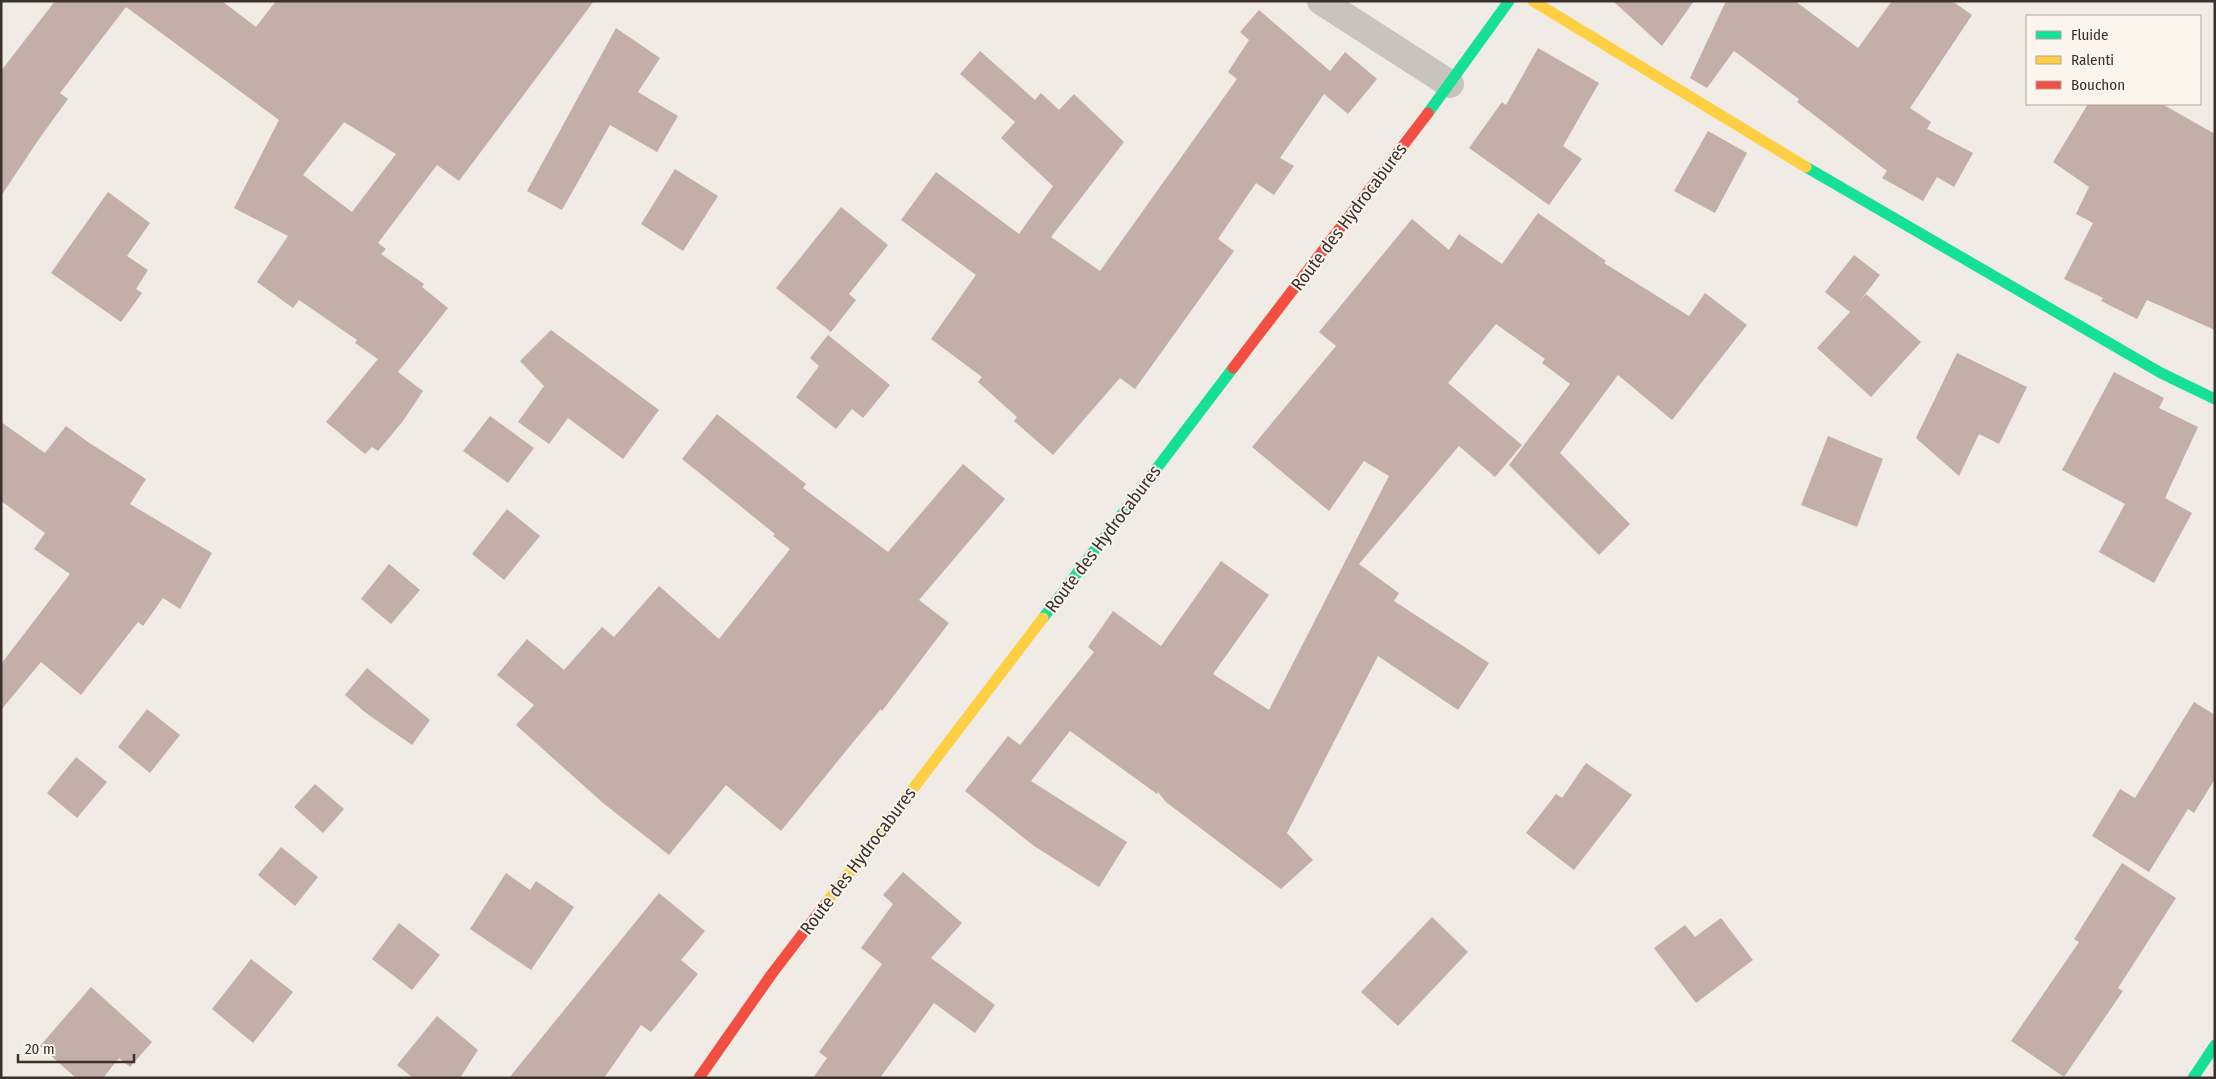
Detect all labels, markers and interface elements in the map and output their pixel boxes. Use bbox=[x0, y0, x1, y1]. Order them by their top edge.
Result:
legend bbox=[2026, 15, 2201, 105]
text: Fluide bbox=[2071, 26, 2108, 44]
text: Ralenti bbox=[2071, 51, 2114, 69]
text: Bouchon bbox=[2071, 76, 2125, 94]
street label: Route des Hydrocabures bbox=[1286, 139, 1412, 295]
street label: Route des Hydrocabures bbox=[1040, 461, 1166, 617]
street label: Route des Hydrocabures bbox=[795, 783, 921, 939]
scale bar bbox=[18, 1032, 134, 1064]
text: 20 m bbox=[25, 1040, 55, 1058]

